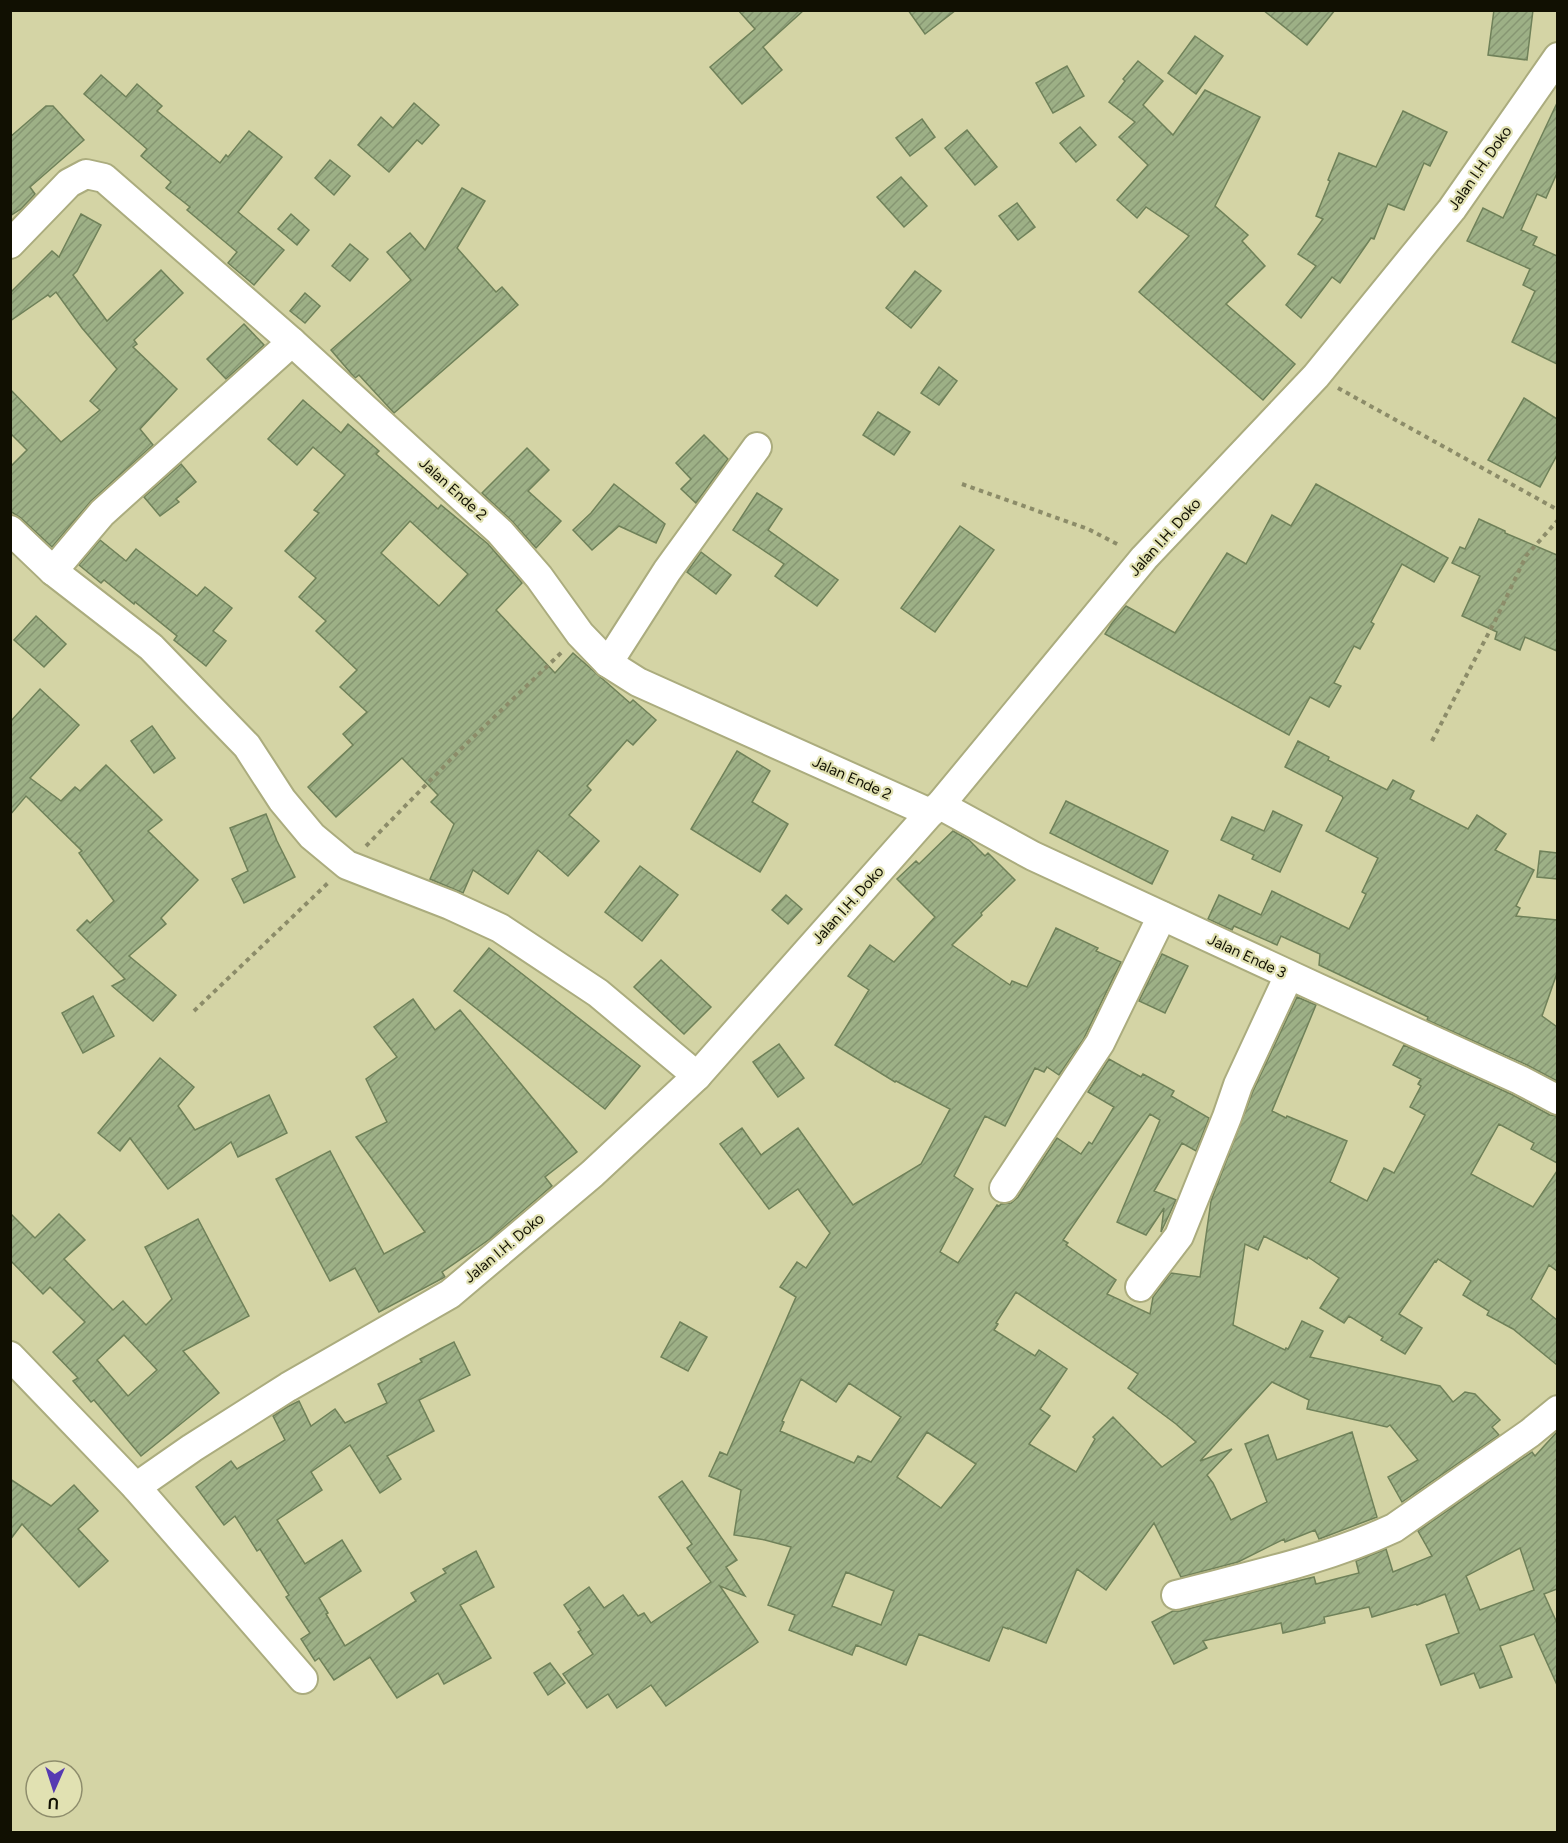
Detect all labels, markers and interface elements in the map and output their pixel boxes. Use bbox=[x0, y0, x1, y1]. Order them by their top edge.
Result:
street label: Jalan I.H. Doko bbox=[1444, 122, 1516, 214]
street label: Jalan Ende 2 bbox=[415, 454, 491, 524]
street label: Jalan I.H. Doko bbox=[1125, 494, 1205, 580]
street label: Jalan Ende 2 bbox=[810, 753, 894, 803]
street label: Jalan I.H. Doko bbox=[808, 862, 888, 948]
street label: Jalan Ende 3 bbox=[1205, 930, 1289, 982]
street label: Jalan I.H. Doko bbox=[460, 1209, 548, 1287]
north arrow bbox=[24, 1759, 84, 1819]
text: U bbox=[47, 1794, 59, 1813]

